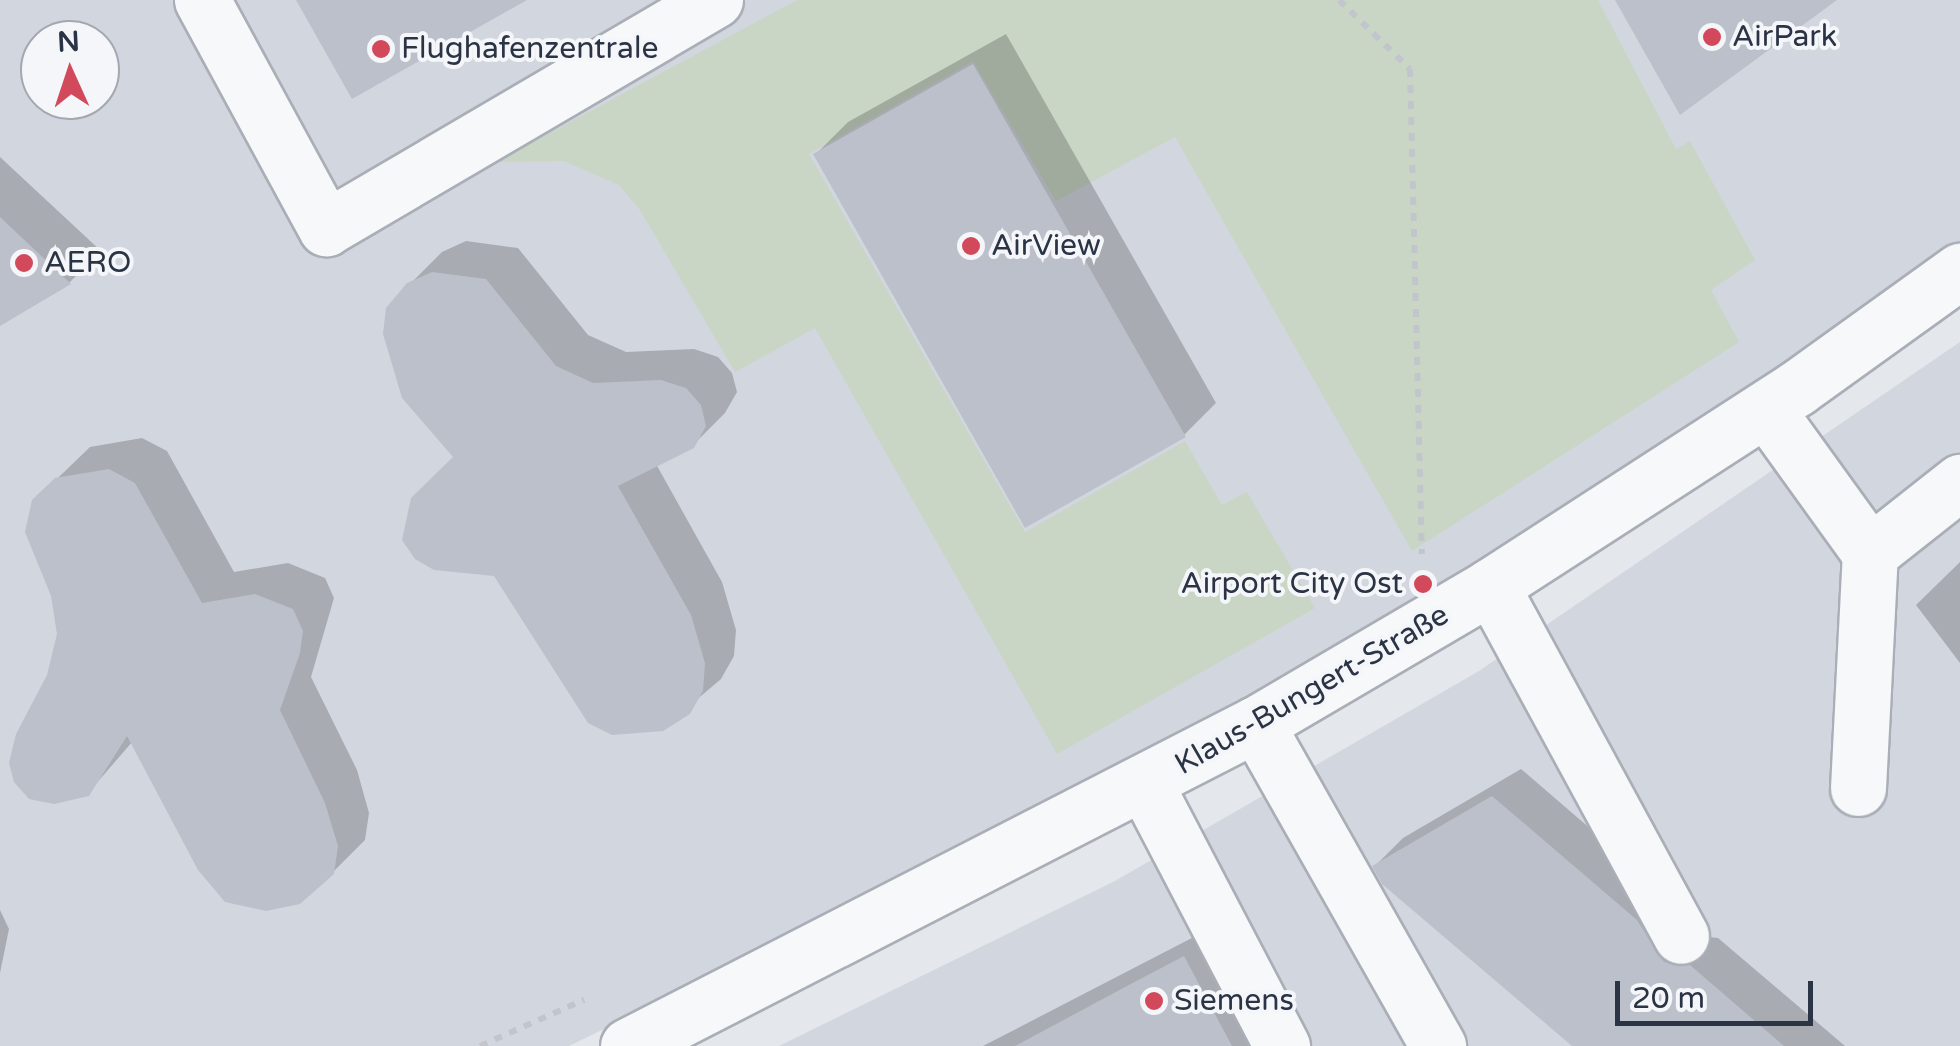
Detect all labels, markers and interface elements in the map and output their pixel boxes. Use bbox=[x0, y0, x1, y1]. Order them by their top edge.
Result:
place label: AirPark bbox=[1732, 19, 1837, 55]
north arrow bbox=[20, 20, 120, 120]
text: N bbox=[56, 24, 81, 60]
marker: AirPark bbox=[1701, 26, 1723, 48]
place label: Flughafenzentrale bbox=[401, 31, 658, 67]
marker: Flughafenzentrale bbox=[370, 38, 392, 60]
place label: AirView bbox=[991, 228, 1101, 264]
marker: AirView bbox=[960, 235, 982, 257]
place label: AERO bbox=[44, 245, 131, 281]
marker: AERO bbox=[13, 252, 35, 274]
place label: Airport City Ost bbox=[1180, 566, 1403, 602]
marker: Airport City Ost bbox=[1412, 573, 1434, 595]
street label: Klaus-Bungert-Straße bbox=[1169, 597, 1455, 783]
scale bar bbox=[1620, 961, 1818, 1023]
text: 20 m bbox=[1632, 980, 1705, 1017]
place label: Siemens bbox=[1174, 983, 1294, 1019]
marker: Siemens bbox=[1143, 990, 1165, 1012]

